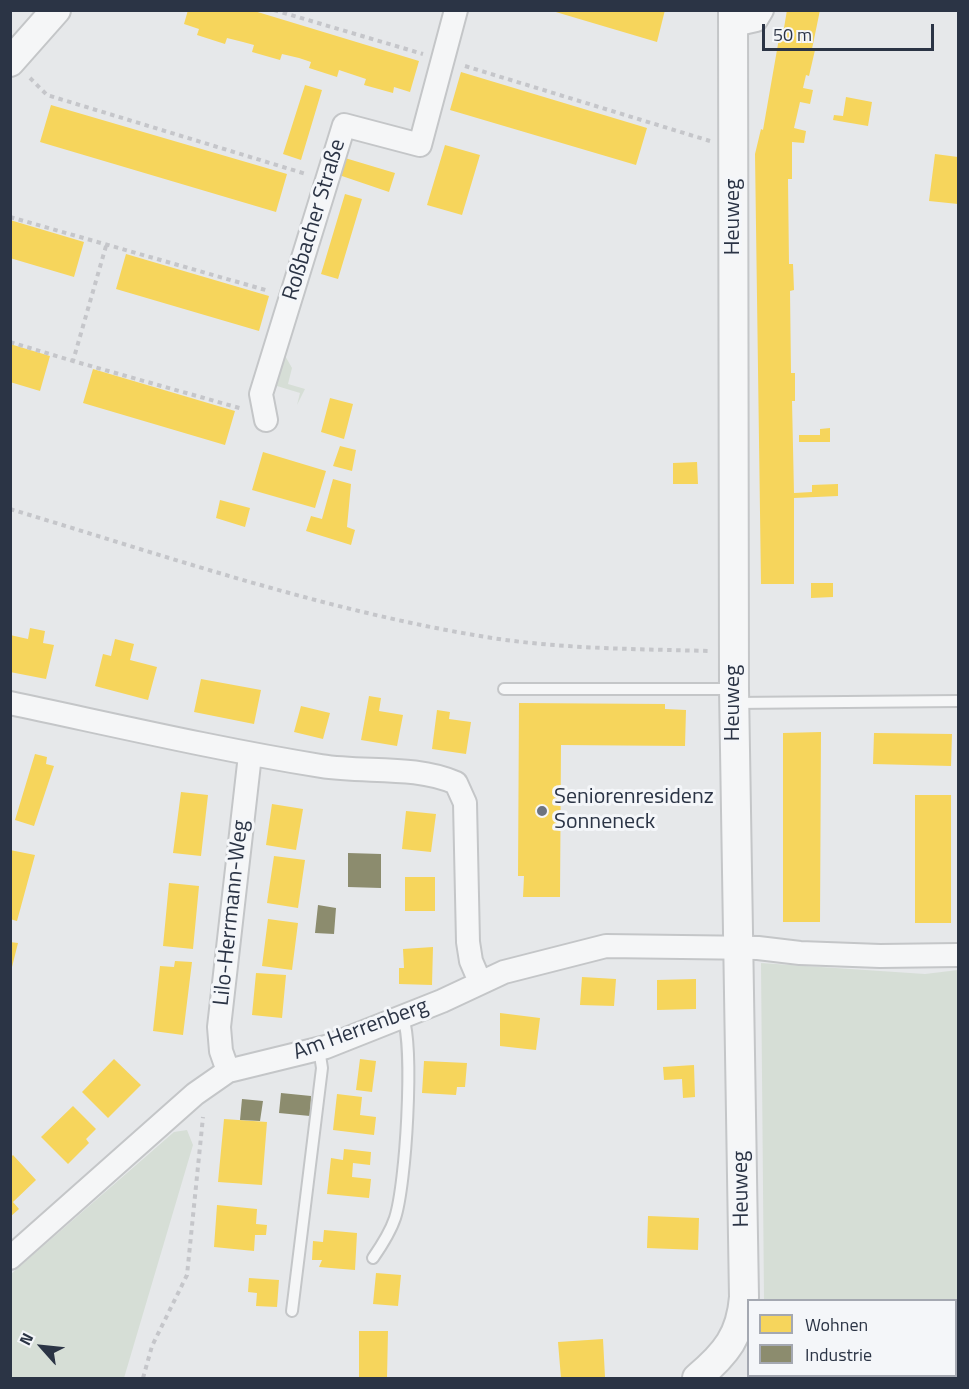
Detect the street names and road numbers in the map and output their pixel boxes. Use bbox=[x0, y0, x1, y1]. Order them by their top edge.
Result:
street label: Roßbacher Straße bbox=[278, 136, 352, 304]
street label: Heuweg bbox=[721, 179, 747, 255]
street label: Heuweg bbox=[721, 665, 747, 741]
street label: Lilo-Herrmann-Weg bbox=[209, 819, 255, 1007]
street label: Am Herrenberg bbox=[290, 993, 432, 1067]
street label: Heuweg bbox=[728, 1150, 756, 1228]

